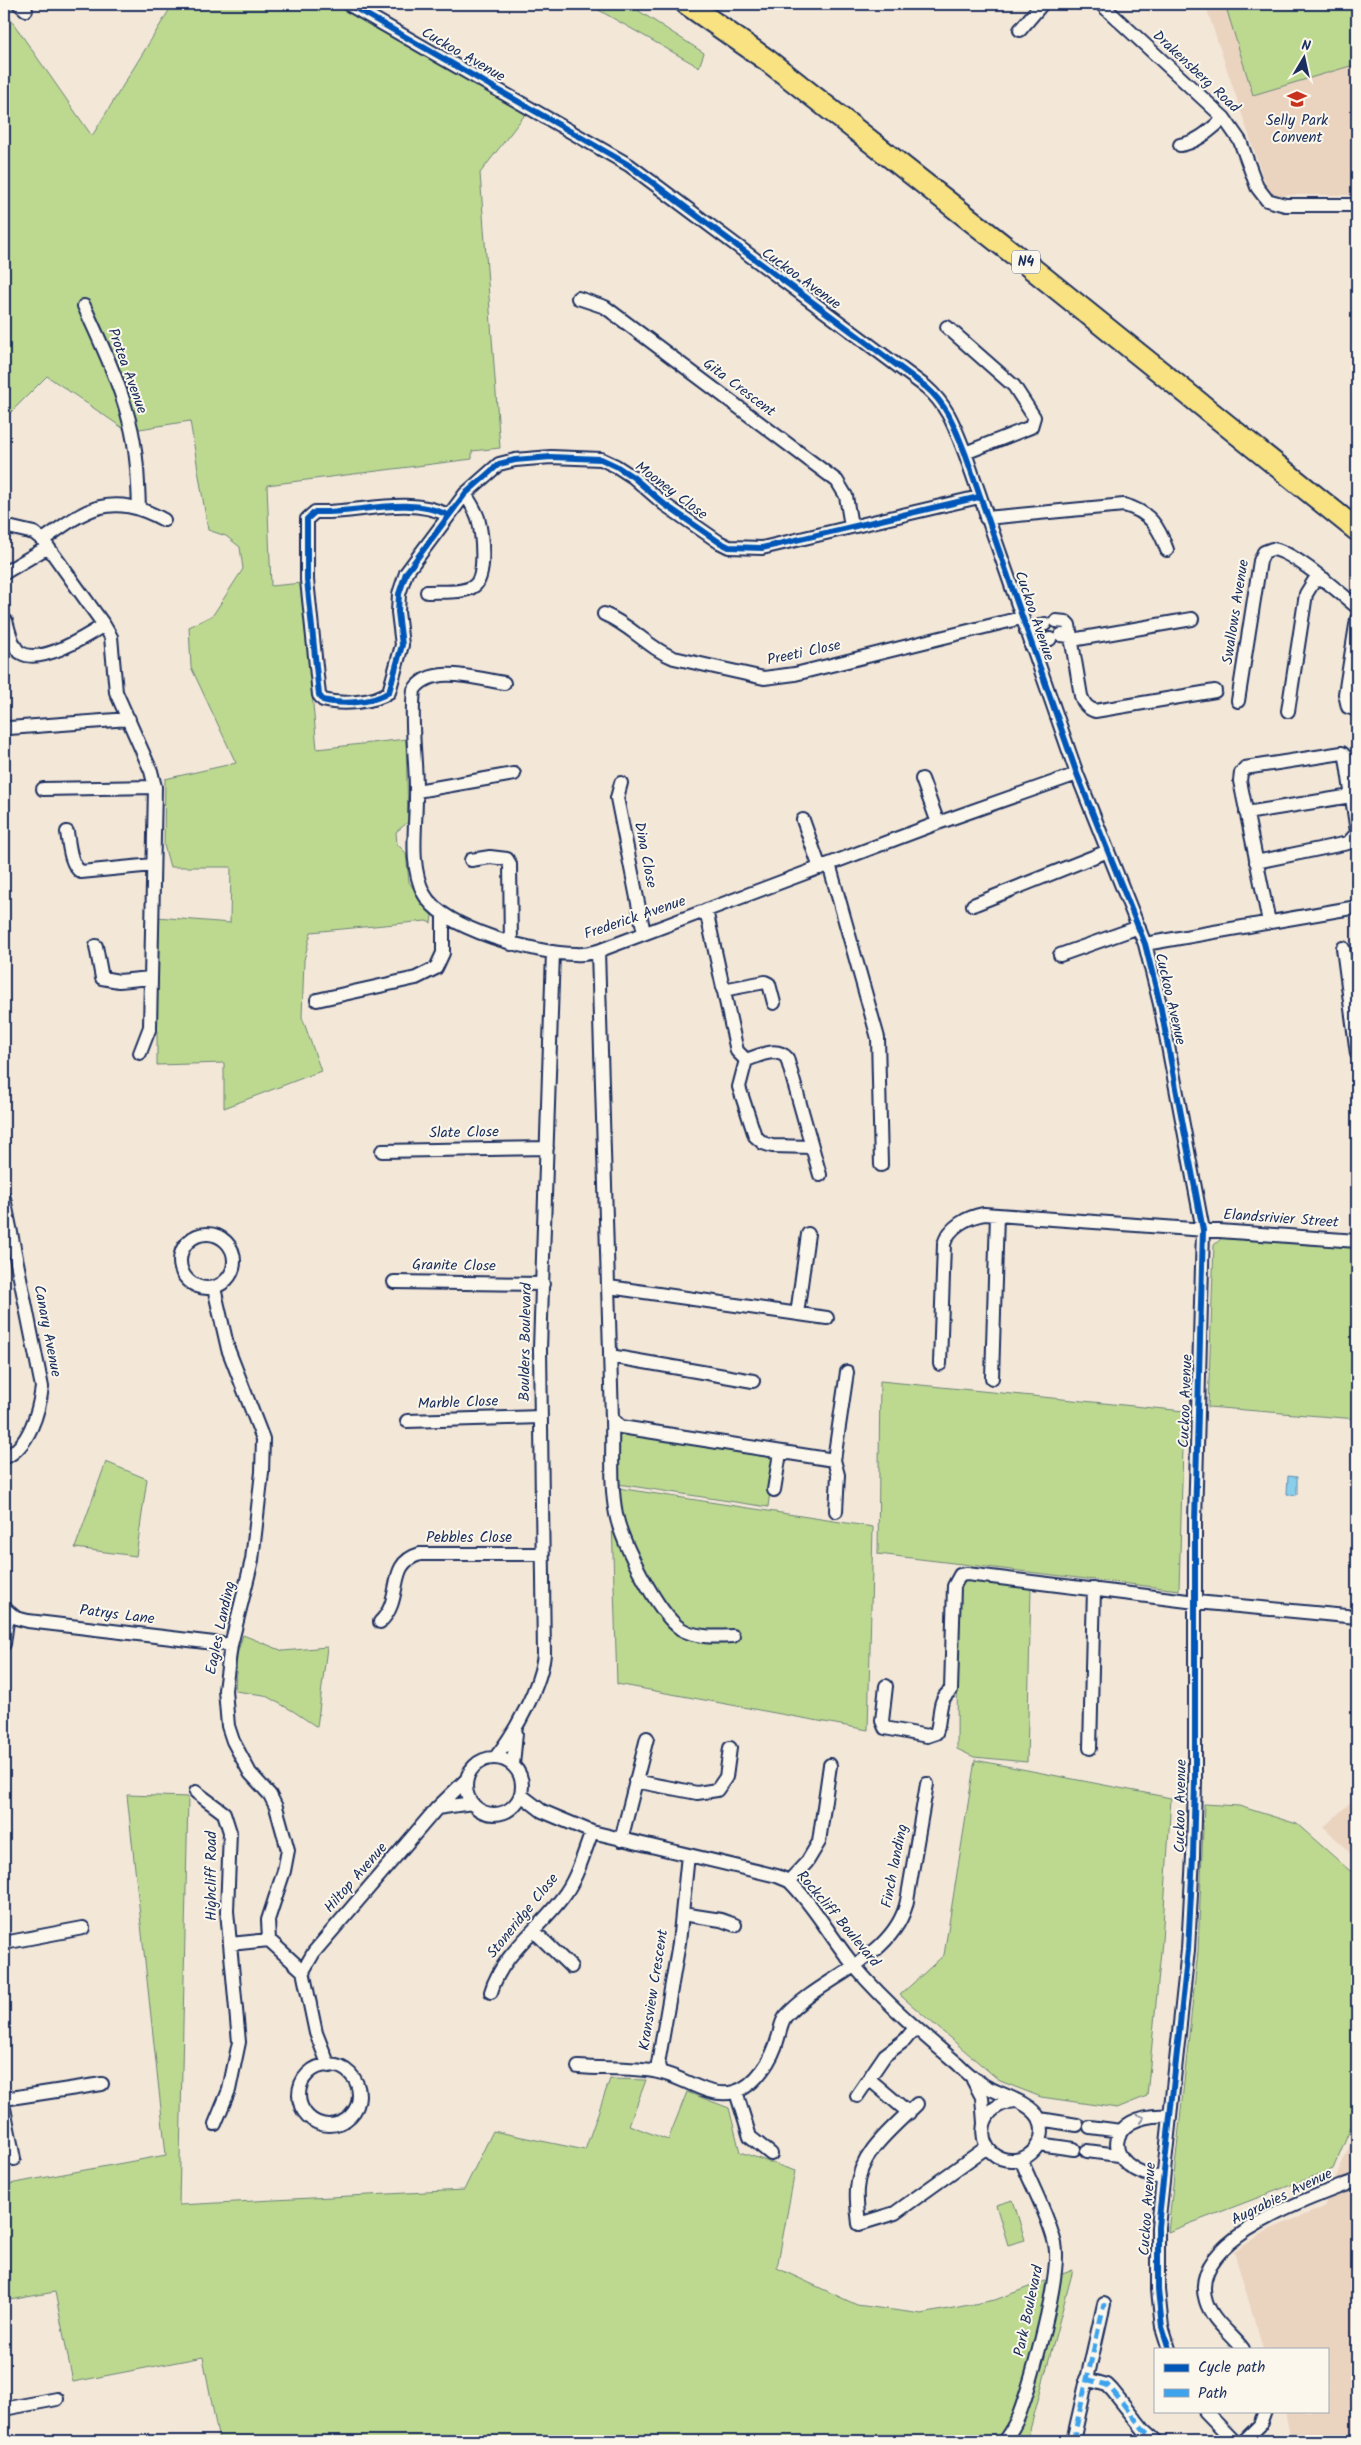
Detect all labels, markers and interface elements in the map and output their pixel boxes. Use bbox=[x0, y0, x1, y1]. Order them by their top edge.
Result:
street label: Cuckoo Avenue bbox=[416, 21, 510, 89]
street label: Drakensberg Road bbox=[1147, 25, 1246, 120]
north arrow bbox=[1278, 32, 1328, 82]
text: N bbox=[1300, 35, 1312, 58]
school or university icon: Selly Park Convent bbox=[1286, 88, 1308, 110]
place label: Selly Park Convent bbox=[1266, 109, 1329, 150]
street label: Cuckoo Avenue bbox=[756, 242, 846, 316]
road number: N4 bbox=[1012, 250, 1040, 274]
street label: Protea Avenue bbox=[100, 325, 154, 417]
street label: Gita Crescent bbox=[697, 353, 781, 424]
street label: Mooney Close bbox=[630, 456, 713, 527]
street label: Swallows Avenue bbox=[1216, 558, 1256, 666]
street label: Cuckoo Avenue bbox=[1007, 568, 1061, 664]
street label: Preeti Close bbox=[765, 633, 843, 672]
street label: Dina Close bbox=[627, 820, 663, 890]
street label: Frederick Avenue bbox=[581, 889, 689, 947]
street label: Cuckoo Avenue bbox=[1148, 951, 1192, 1048]
street label: Slate Close bbox=[429, 1120, 499, 1146]
street label: Elandsrivier Street bbox=[1223, 1203, 1340, 1235]
street label: Granite Close bbox=[412, 1253, 496, 1279]
street label: Boulders Boulevard bbox=[513, 1282, 539, 1402]
street label: Canary Avenue bbox=[26, 1283, 68, 1379]
street label: Cuckoo Avenue bbox=[1172, 1354, 1200, 1448]
street label: Marble Close bbox=[417, 1390, 499, 1416]
street label: Pebbles Close bbox=[426, 1526, 512, 1550]
street label: Eagles Landing bbox=[199, 1579, 243, 1677]
street label: Patrys Lane bbox=[78, 1598, 156, 1632]
street label: Cuckoo Avenue bbox=[1168, 1759, 1194, 1853]
street label: Finch landing bbox=[875, 1822, 915, 1910]
street label: Highcliff Road bbox=[200, 1830, 224, 1921]
street label: Hiltop Avenue bbox=[318, 1837, 394, 1919]
street label: Rockcliff Boulevard bbox=[790, 1865, 886, 1973]
street label: Stoneridge Close bbox=[481, 1868, 565, 1964]
street label: Kransview Crescent bbox=[633, 1928, 675, 2052]
one-way arrow bbox=[1137, 2114, 1145, 2124]
street label: Cuckoo Avenue bbox=[1133, 2161, 1163, 2257]
street label: Augrabies Avenue bbox=[1227, 2162, 1337, 2232]
street label: Park Boulevard bbox=[1008, 2263, 1051, 2359]
legend bbox=[1154, 2348, 1328, 2412]
text: Cycle path bbox=[1198, 2356, 1265, 2380]
text: Path bbox=[1198, 2382, 1227, 2406]

